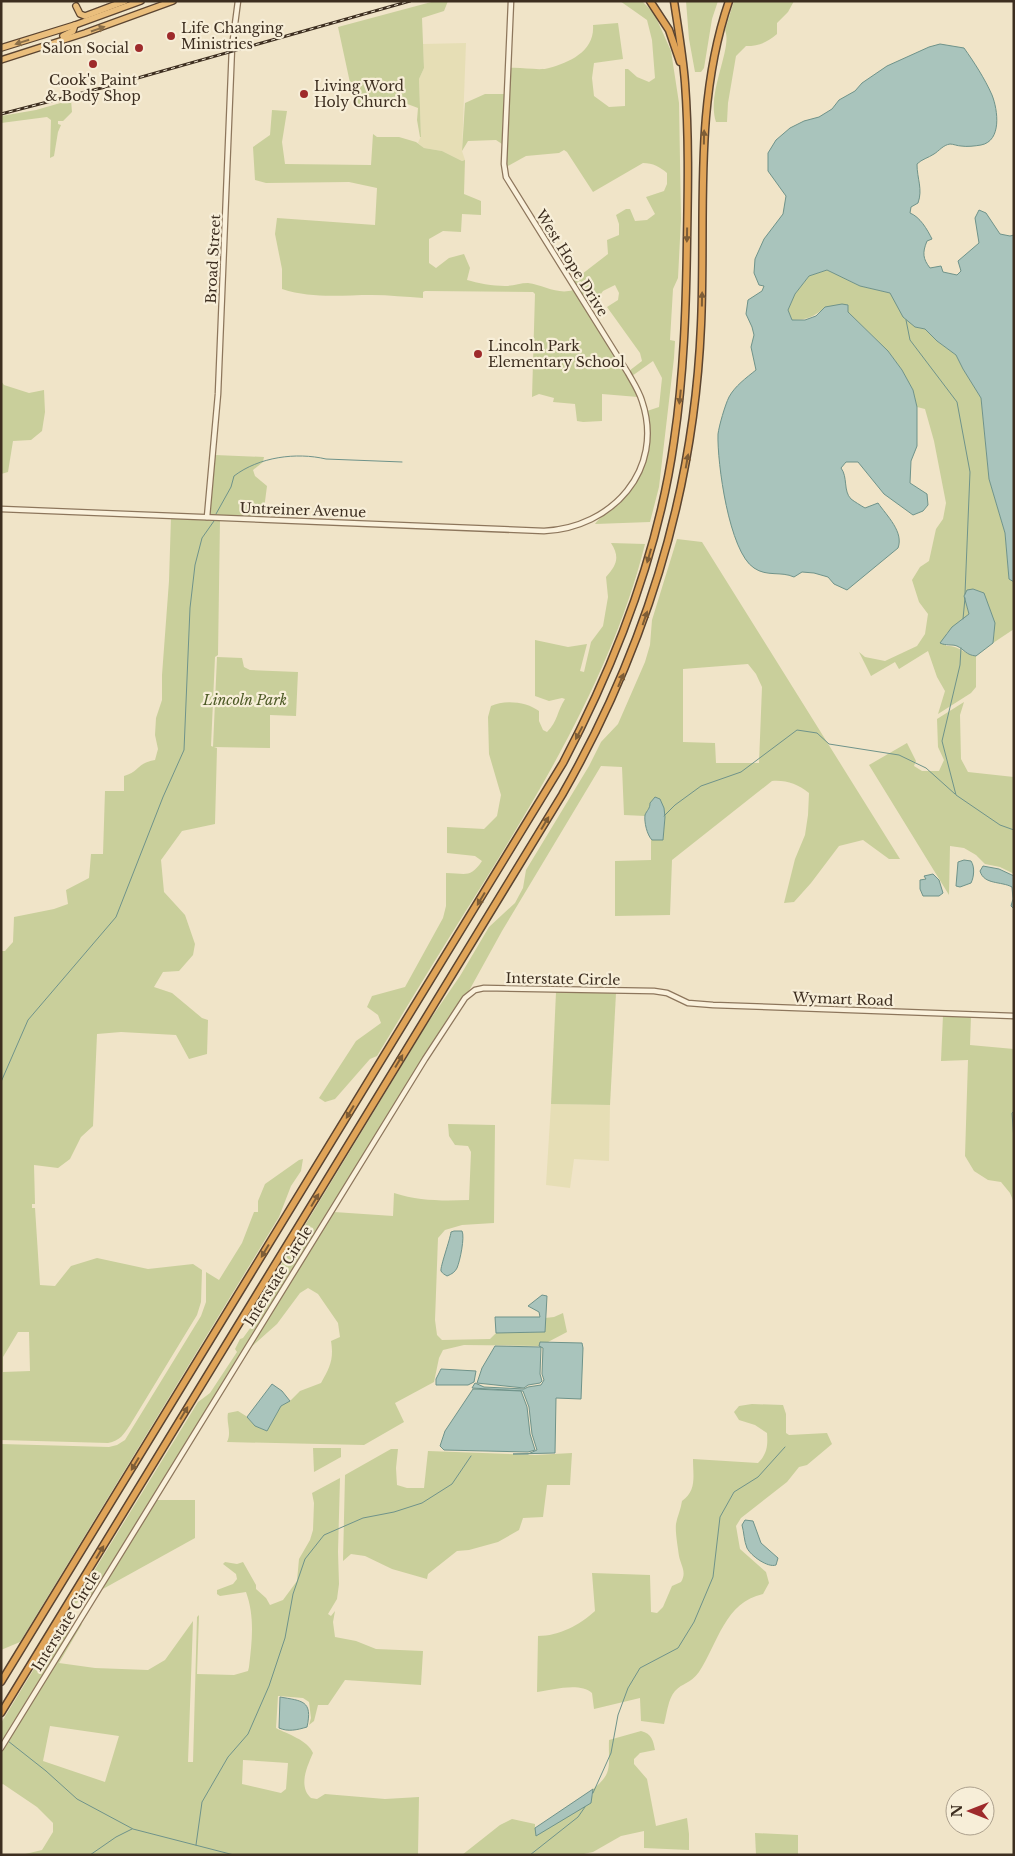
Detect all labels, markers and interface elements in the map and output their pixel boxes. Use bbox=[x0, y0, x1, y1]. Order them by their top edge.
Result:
place label: Life Changing Ministries bbox=[181, 19, 284, 53]
one-way arrow bbox=[90, 25, 105, 32]
marker: Life Changing Ministries bbox=[165, 30, 177, 42]
one-way arrow bbox=[14, 38, 29, 46]
place label: Salon Social bbox=[42, 39, 129, 57]
marker: Salon Social bbox=[133, 42, 145, 54]
marker: Cook's Paint & Body Shop bbox=[87, 58, 99, 70]
place label: Cook's Paint & Body Shop bbox=[45, 71, 141, 105]
place label: Living Word Holy Church bbox=[314, 77, 407, 111]
marker: Living Word Holy Church bbox=[298, 88, 310, 100]
one-way arrow bbox=[701, 129, 709, 145]
street label: West Hope Drive bbox=[531, 205, 612, 320]
street label: Broad Street bbox=[202, 213, 224, 304]
one-way arrow bbox=[683, 227, 691, 243]
one-way arrow bbox=[698, 291, 706, 307]
place label: Lincoln Park Elementary School bbox=[488, 337, 625, 371]
marker: Lincoln Park Elementary School bbox=[472, 348, 484, 360]
one-way arrow bbox=[675, 389, 683, 405]
one-way arrow bbox=[683, 453, 691, 469]
street label: Untreiner Avenue bbox=[239, 499, 367, 521]
one-way arrow bbox=[644, 549, 652, 564]
one-way arrow bbox=[641, 610, 649, 625]
one-way arrow bbox=[617, 673, 625, 687]
park label: Lincoln Park bbox=[202, 691, 287, 709]
one-way arrow bbox=[575, 726, 583, 740]
one-way arrow bbox=[540, 817, 549, 830]
one-way arrow bbox=[476, 892, 485, 905]
street label: Interstate Circle bbox=[505, 969, 621, 989]
street label: Wymart Road bbox=[791, 988, 894, 1010]
one-way arrow bbox=[395, 1055, 404, 1068]
one-way arrow bbox=[346, 1105, 355, 1118]
one-way arrow bbox=[310, 1193, 319, 1206]
street label: Interstate Circle bbox=[240, 1223, 316, 1329]
one-way arrow bbox=[261, 1244, 270, 1257]
one-way arrow bbox=[180, 1407, 189, 1420]
one-way arrow bbox=[130, 1457, 139, 1470]
one-way arrow bbox=[95, 1545, 104, 1558]
street label: Interstate Circle bbox=[28, 1568, 104, 1674]
north arrow bbox=[945, 1786, 995, 1836]
text: N bbox=[948, 1804, 966, 1818]

